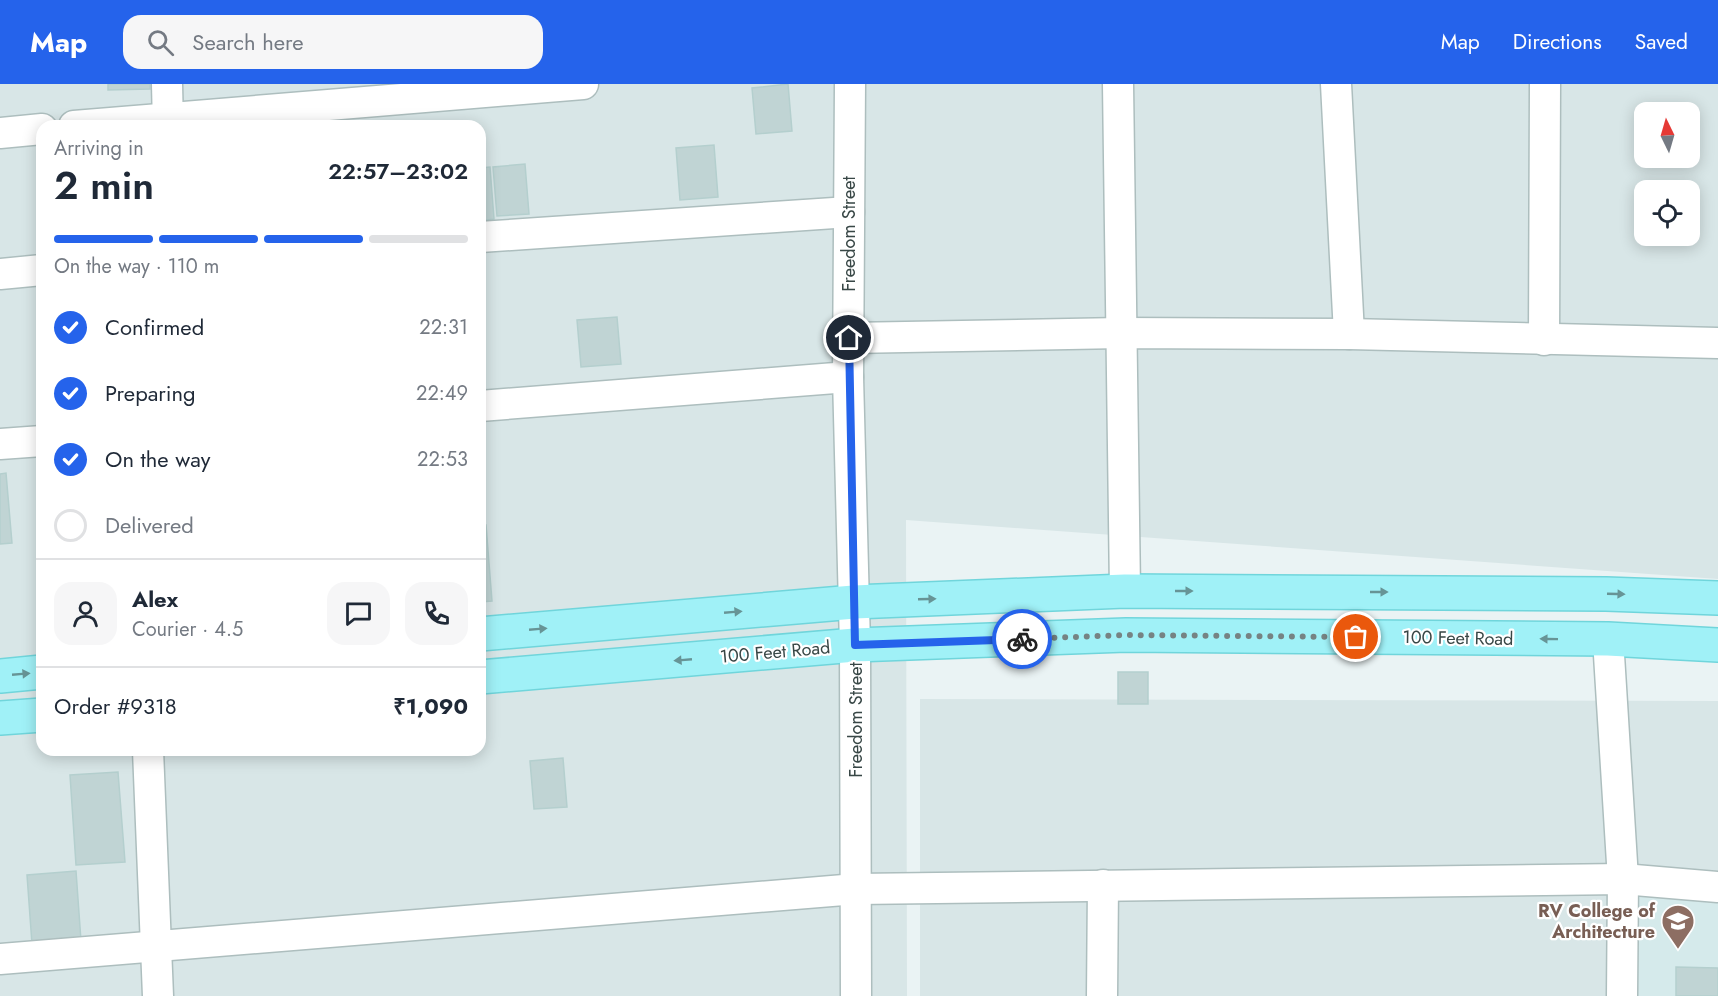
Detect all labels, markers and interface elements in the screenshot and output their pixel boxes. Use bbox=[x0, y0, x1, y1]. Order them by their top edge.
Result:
search box bbox=[123, 15, 543, 69]
text: Map bbox=[30, 22, 87, 63]
icon: search bbox=[144, 26, 177, 59]
text: Search here bbox=[192, 26, 304, 58]
text: Map bbox=[1441, 27, 1480, 57]
text: Directions bbox=[1513, 27, 1602, 57]
text: Saved bbox=[1635, 27, 1688, 57]
north arrow bbox=[1634, 102, 1700, 168]
map controls bbox=[1634, 102, 1700, 246]
text: Arriving in bbox=[54, 134, 144, 163]
text: 22:57–23:02 bbox=[328, 155, 468, 187]
text: 2 min bbox=[54, 157, 154, 214]
street label: Freedom Street bbox=[836, 176, 862, 292]
button: locate bbox=[1634, 180, 1700, 246]
text: On the way · 110 m bbox=[54, 252, 219, 281]
icon: check bbox=[54, 311, 87, 344]
text: Confirmed bbox=[105, 311, 204, 343]
pin bbox=[823, 312, 874, 363]
text: 22:31 bbox=[419, 313, 468, 342]
icon: home bbox=[832, 321, 865, 354]
icon: check bbox=[54, 377, 87, 410]
text: Preparing bbox=[105, 377, 196, 409]
text: 22:49 bbox=[416, 379, 468, 408]
icon: check bbox=[54, 443, 87, 476]
text: On the way bbox=[105, 443, 210, 475]
text: 22:53 bbox=[417, 445, 468, 474]
text: Delivered bbox=[105, 509, 194, 541]
button: person bbox=[54, 582, 117, 645]
button: chat bbox=[327, 582, 390, 645]
button: phone bbox=[405, 582, 468, 645]
text: Alex bbox=[132, 583, 178, 615]
one-way arrow bbox=[1174, 586, 1193, 596]
one-way arrow bbox=[1369, 587, 1388, 597]
one-way arrow bbox=[1606, 590, 1625, 599]
one-way arrow bbox=[918, 594, 937, 603]
one-way arrow bbox=[723, 607, 742, 617]
courier bbox=[992, 609, 1052, 669]
pin bbox=[1330, 611, 1381, 662]
text: Courier · 4.5 bbox=[132, 615, 243, 644]
icon: bag bbox=[1339, 620, 1372, 653]
icon: bike bbox=[1006, 623, 1039, 656]
one-way arrow bbox=[529, 624, 548, 634]
street label: 100 Feet Road bbox=[1402, 624, 1514, 652]
street label: 100 Feet Road bbox=[719, 634, 831, 670]
one-way arrow bbox=[1540, 634, 1559, 644]
one-way arrow bbox=[674, 655, 693, 665]
street label: Freedom Street bbox=[843, 662, 869, 778]
one-way arrow bbox=[12, 669, 31, 679]
text: Order #9318 bbox=[54, 690, 177, 722]
text: ₹1,090 bbox=[393, 690, 468, 722]
place label: RV College of Architecture bbox=[1538, 898, 1656, 945]
school or university icon: RV College of Architecture bbox=[1660, 903, 1696, 950]

